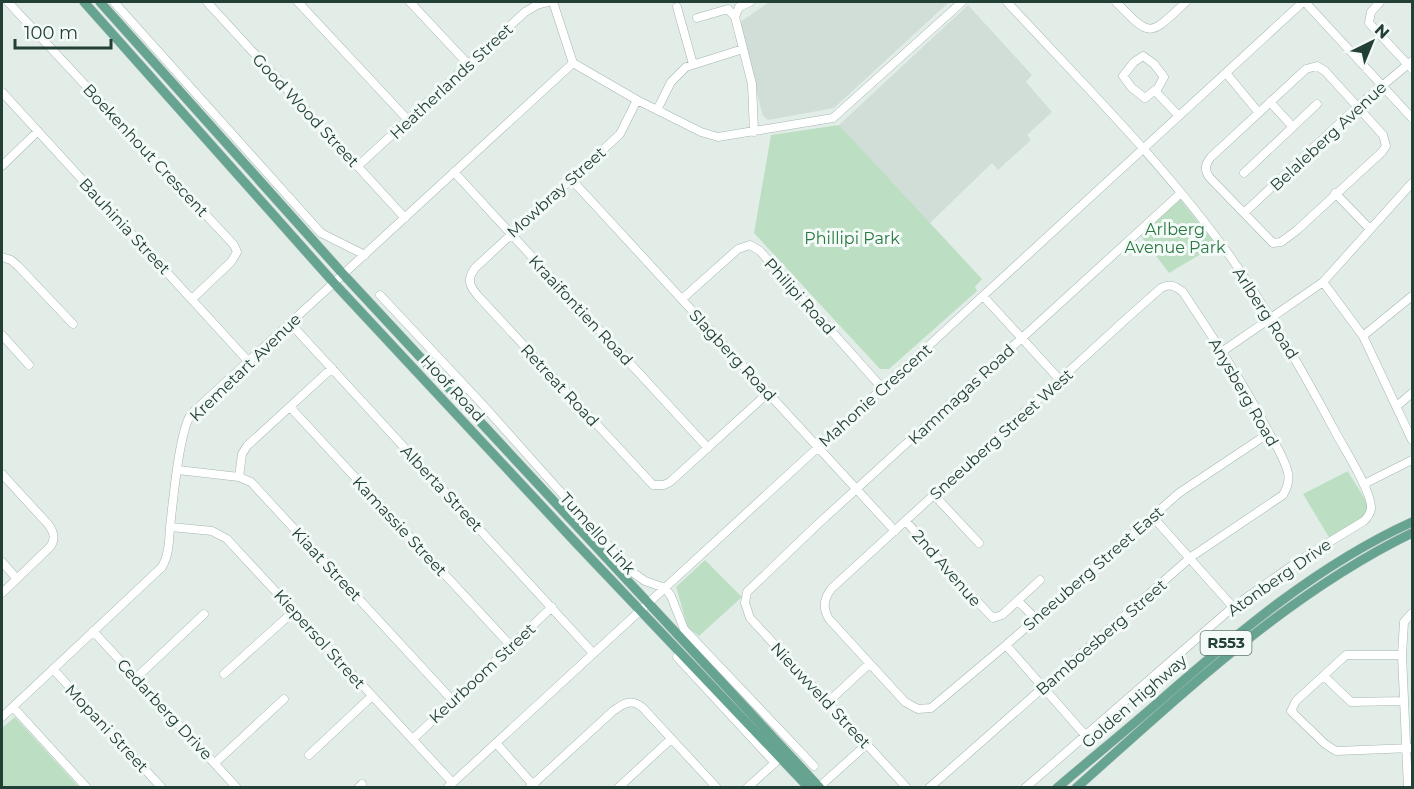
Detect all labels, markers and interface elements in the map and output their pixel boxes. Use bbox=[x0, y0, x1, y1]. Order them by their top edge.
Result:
scale bar bbox=[15, 12, 111, 50]
north arrow bbox=[1342, 12, 1402, 72]
street label: Heatherlands Street bbox=[386, 19, 517, 143]
text: N bbox=[1371, 20, 1393, 43]
text: 100 m bbox=[24, 22, 78, 44]
street label: Good Wood Street bbox=[248, 50, 363, 171]
street label: Belaleberg Avenue bbox=[1266, 78, 1390, 195]
street label: Boekenhout Crescent bbox=[79, 80, 212, 221]
street label: Mowbray Street bbox=[503, 143, 610, 242]
street label: Bauhinia Street bbox=[75, 174, 174, 279]
park label: Arlberg Avenue Park bbox=[1124, 220, 1226, 257]
park label: Phillipi Park bbox=[804, 229, 900, 248]
street label: Kraaifontien Road bbox=[525, 251, 637, 369]
street label: Philipi Road bbox=[760, 254, 839, 339]
street label: Arlberg Road bbox=[1229, 264, 1302, 363]
street label: Slagberg Road bbox=[685, 306, 780, 405]
street label: Kremetart Avenue bbox=[186, 309, 305, 425]
street label: Anysberg Road bbox=[1205, 335, 1282, 450]
street label: Mahonie Crescent bbox=[815, 339, 936, 451]
street label: Retreat Road bbox=[517, 340, 602, 430]
street label: Kammagas Road bbox=[904, 340, 1018, 448]
street label: Hoof Road bbox=[417, 351, 488, 426]
street label: Sneeuberg Street West bbox=[926, 365, 1077, 504]
street label: Alberta Street bbox=[397, 441, 487, 536]
street label: Kamassie Street bbox=[349, 473, 451, 580]
street label: Tumello Link bbox=[556, 489, 640, 578]
street label: Sneeuberg Street East bbox=[1019, 502, 1168, 634]
street label: Kiaat Street bbox=[288, 524, 366, 605]
street label: 2nd Avenue bbox=[908, 526, 985, 611]
street label: Atonberg Drive bbox=[1224, 535, 1335, 620]
street label: Bamboesberg Street bbox=[1032, 575, 1171, 699]
street label: Kiepersol Street bbox=[270, 586, 369, 693]
street label: Keurboom Street bbox=[425, 619, 540, 727]
road number: R553 bbox=[1200, 631, 1252, 655]
street label: Nieuwveld Street bbox=[767, 639, 875, 752]
street label: Golden Highway bbox=[1078, 650, 1191, 752]
street label: Cedarberg Drive bbox=[113, 655, 216, 764]
street label: Mopani Street bbox=[61, 680, 153, 777]

